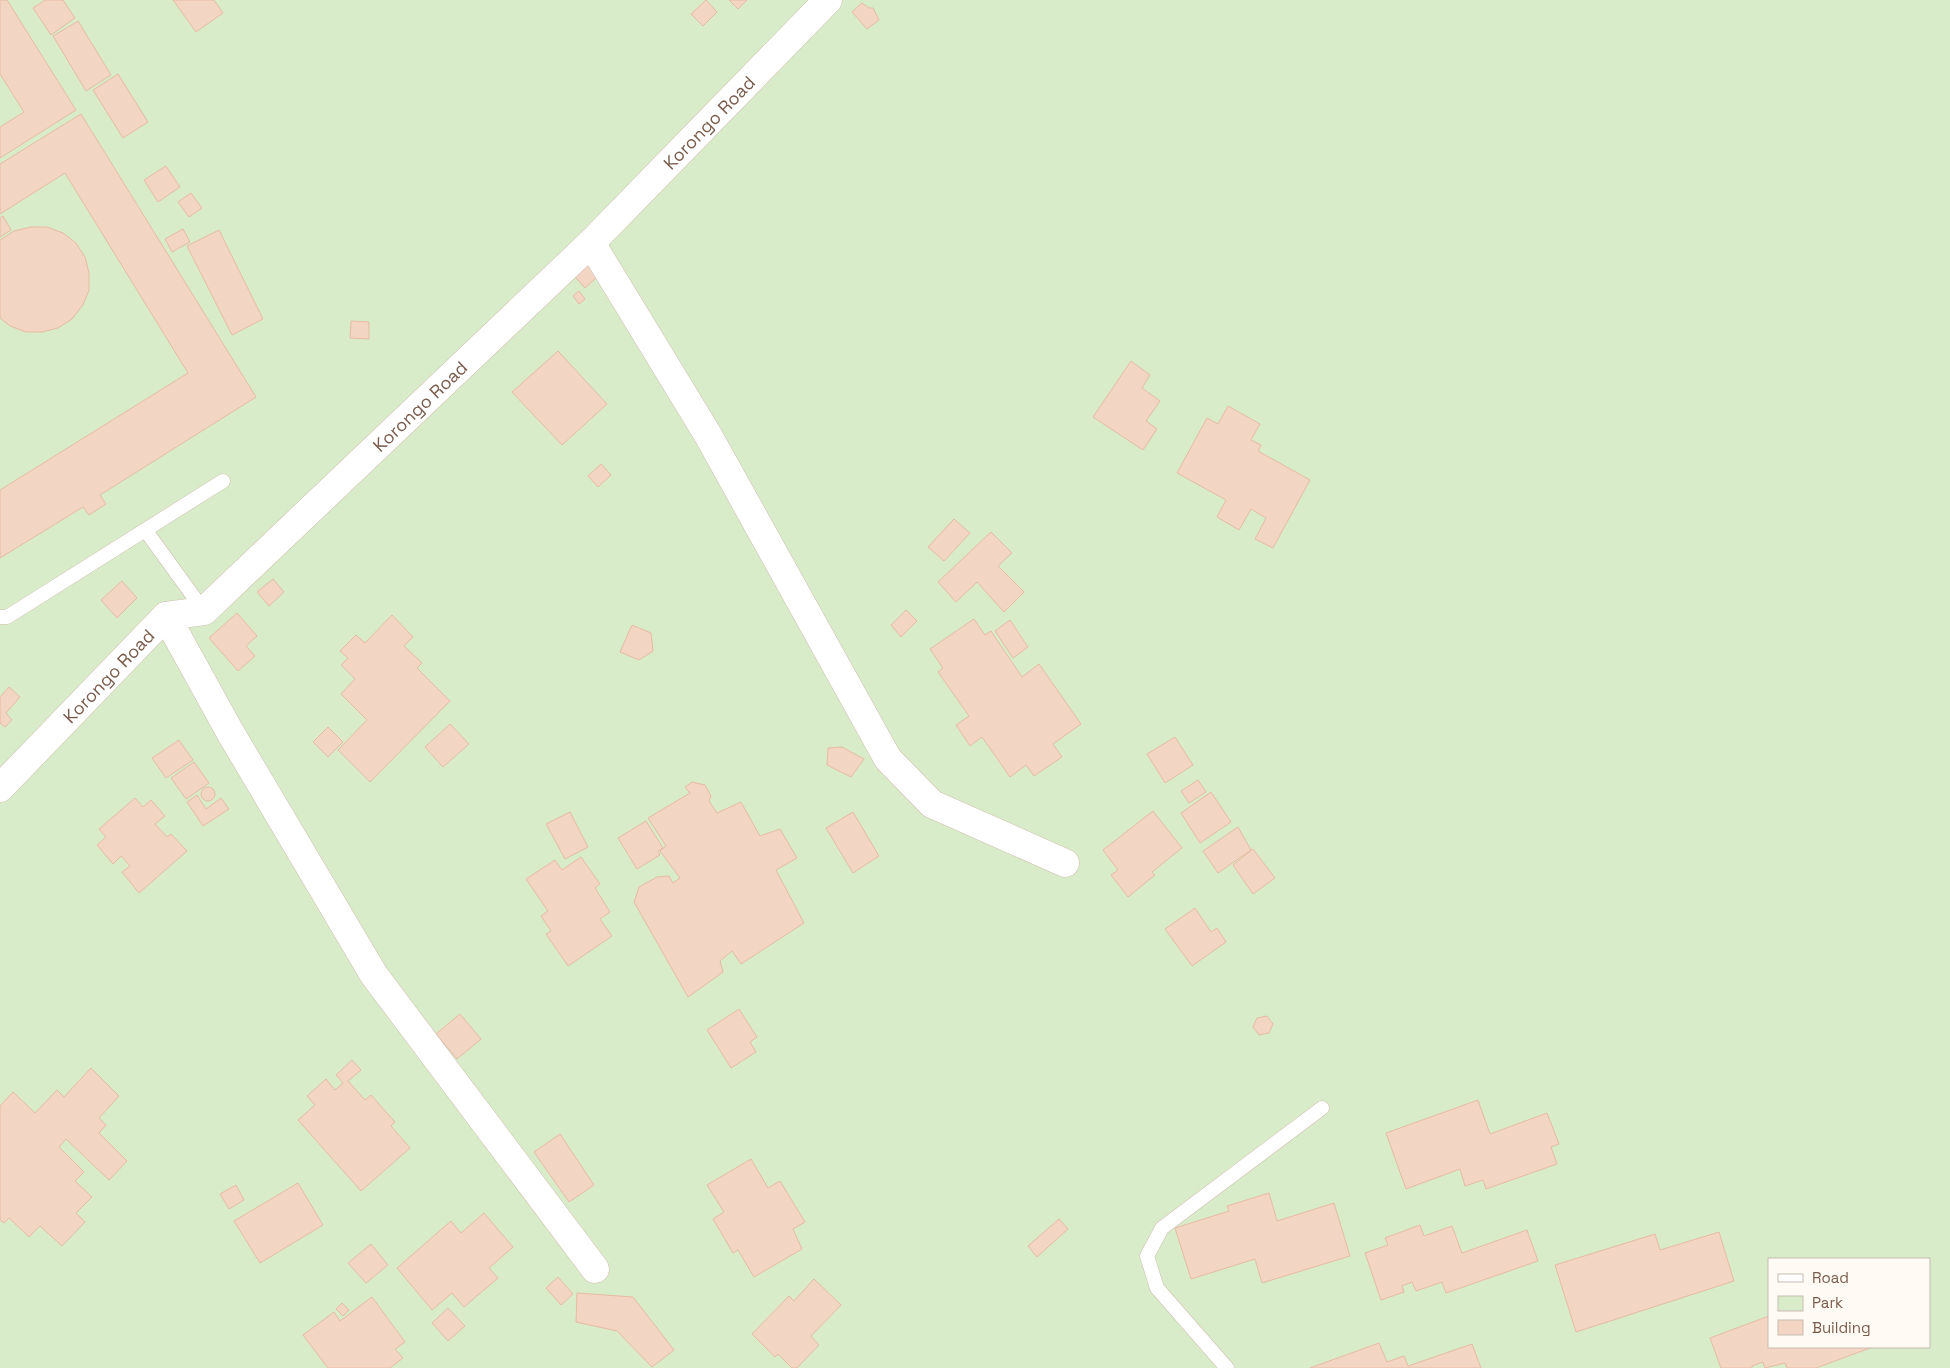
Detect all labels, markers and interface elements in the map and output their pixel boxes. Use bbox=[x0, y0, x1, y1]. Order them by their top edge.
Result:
street label: Korongo Road bbox=[658, 71, 760, 174]
street label: Korongo Road bbox=[368, 356, 472, 456]
street label: Korongo Road bbox=[58, 624, 159, 728]
legend bbox=[1768, 1258, 1930, 1348]
text: Road bbox=[1812, 1268, 1849, 1287]
text: Park bbox=[1812, 1293, 1843, 1312]
text: Building bbox=[1812, 1318, 1871, 1337]

